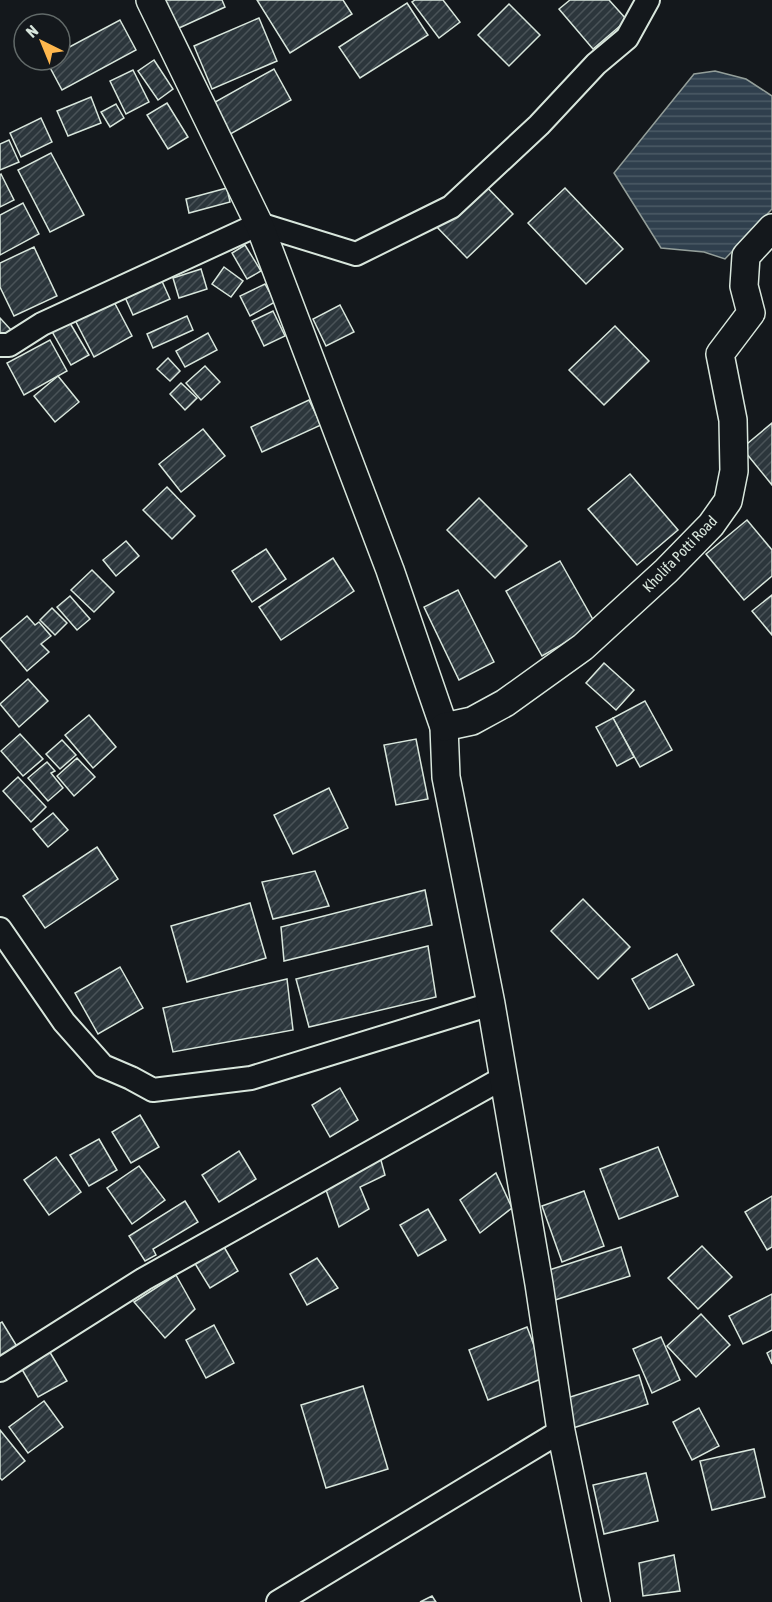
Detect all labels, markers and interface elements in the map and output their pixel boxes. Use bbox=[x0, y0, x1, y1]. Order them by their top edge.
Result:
north arrow bbox=[12, 12, 72, 72]
text: N bbox=[22, 21, 41, 41]
street label: Kholifa Potti Road bbox=[639, 512, 720, 595]

